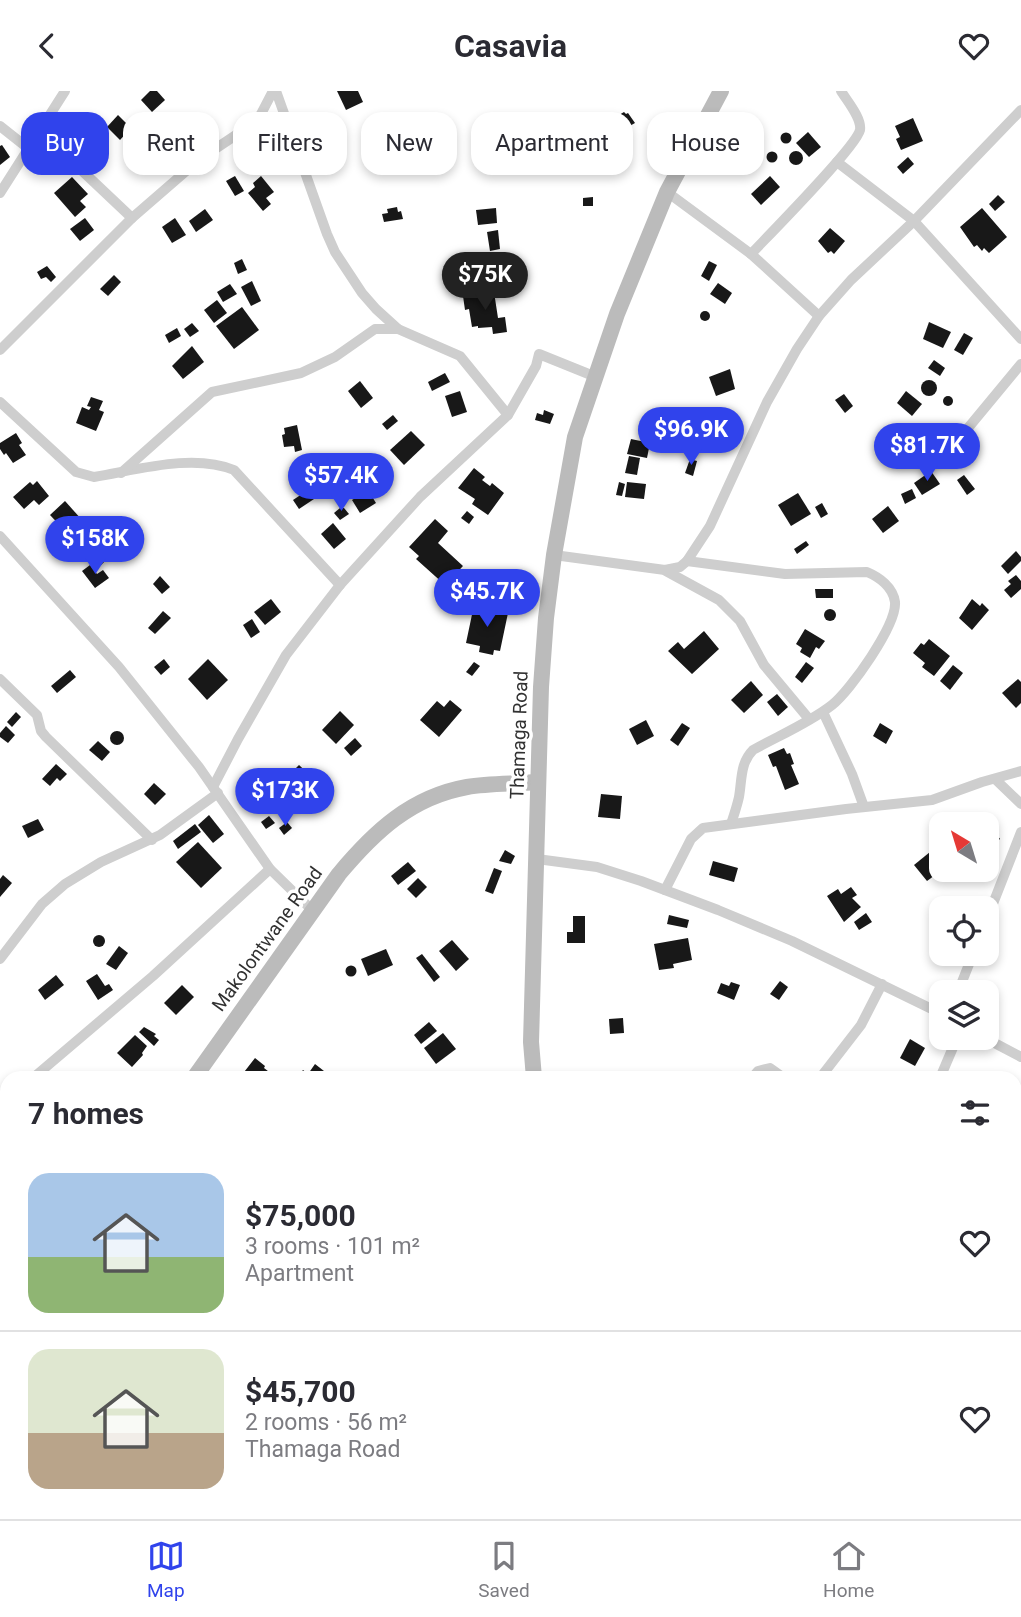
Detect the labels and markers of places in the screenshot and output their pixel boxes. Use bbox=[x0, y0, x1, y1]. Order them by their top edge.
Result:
pin: $75K bbox=[444, 253, 526, 312]
pin: $96.9K bbox=[634, 407, 748, 467]
pin: $81.7K bbox=[870, 423, 984, 483]
pin: $57.4K bbox=[284, 453, 398, 513]
pin: $158K bbox=[46, 517, 144, 576]
pin: $45.7K bbox=[430, 569, 544, 629]
pin: $173K bbox=[236, 769, 334, 828]

